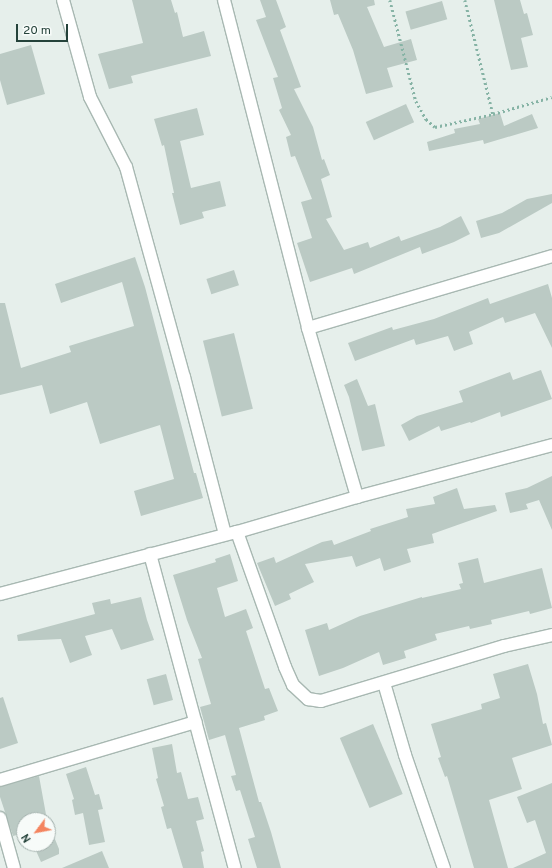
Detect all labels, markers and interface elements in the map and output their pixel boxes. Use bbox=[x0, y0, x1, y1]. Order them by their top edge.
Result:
scale bar bbox=[18, 16, 70, 42]
text: 20 m bbox=[23, 23, 51, 39]
north arrow bbox=[16, 812, 56, 852]
text: N bbox=[19, 831, 35, 845]

